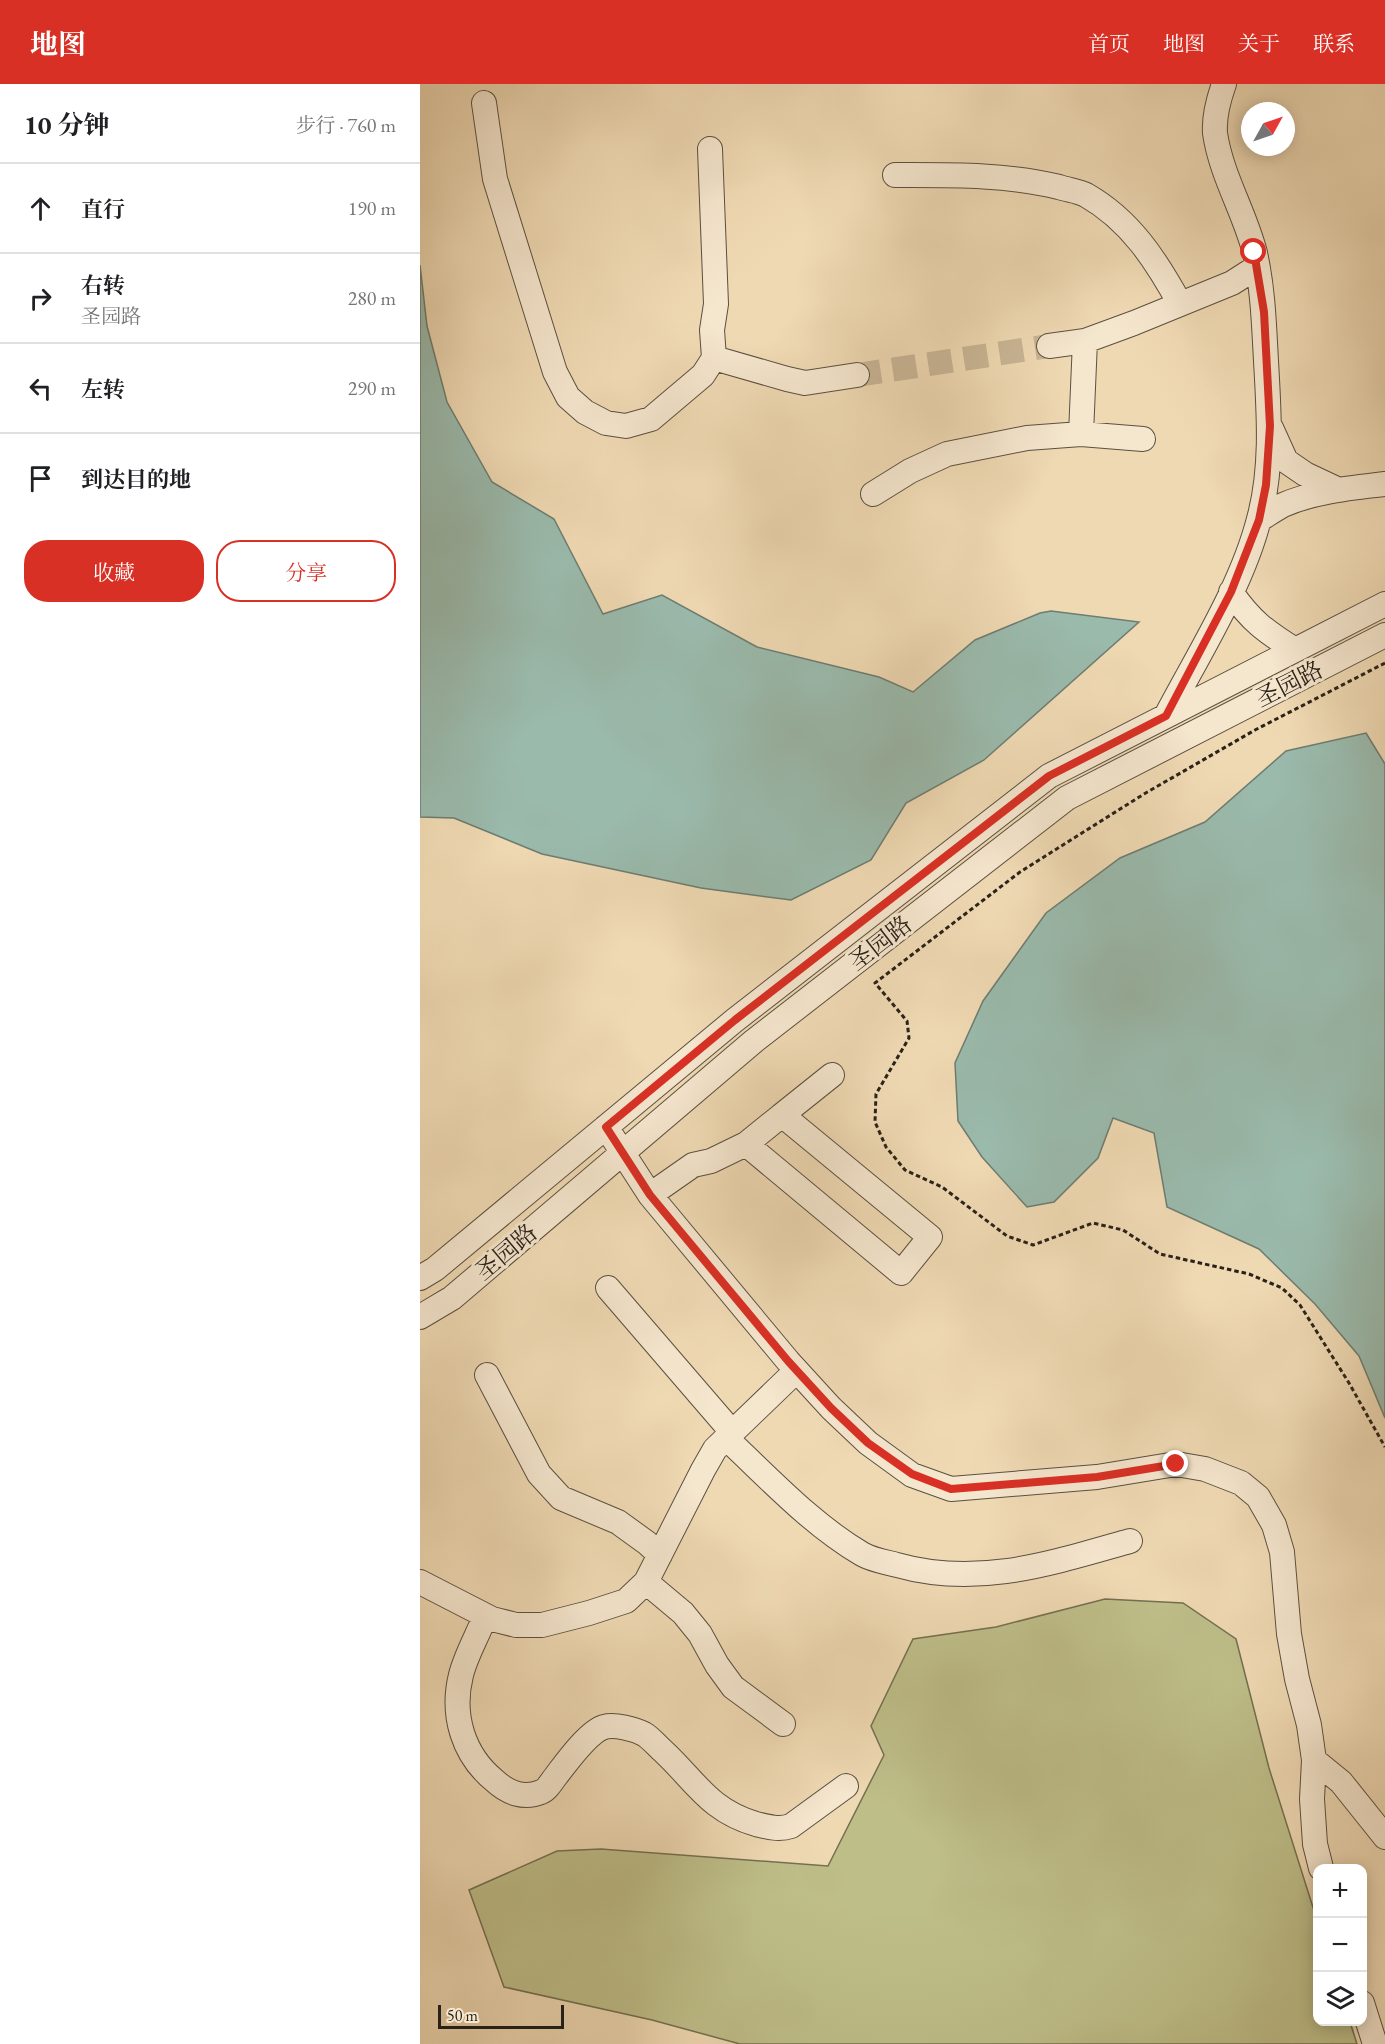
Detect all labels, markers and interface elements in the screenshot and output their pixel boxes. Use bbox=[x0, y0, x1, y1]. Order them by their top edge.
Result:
text: 地图 bbox=[30, 26, 86, 62]
text: 首页 bbox=[1088, 30, 1130, 57]
text: 地图 bbox=[1163, 30, 1205, 57]
text: 关于 bbox=[1238, 30, 1280, 57]
text: 联系 bbox=[1313, 30, 1355, 57]
north arrow bbox=[1241, 102, 1295, 156]
text: 10 分钟 bbox=[24, 108, 110, 142]
text: 步行 · 760 m bbox=[296, 112, 396, 138]
icon: ahead bbox=[24, 192, 57, 225]
text: 直行 bbox=[81, 195, 125, 224]
text: 190 m bbox=[348, 195, 396, 221]
route start bbox=[1240, 238, 1266, 264]
text: 右转 bbox=[81, 271, 125, 300]
icon: right bbox=[24, 282, 57, 315]
text: 280 m bbox=[348, 285, 396, 311]
text: 圣园路 bbox=[81, 303, 141, 329]
icon: left bbox=[24, 372, 57, 405]
text: 左转 bbox=[81, 375, 125, 404]
text: 290 m bbox=[348, 375, 396, 401]
icon: arrive bbox=[24, 462, 57, 495]
text: 到达目的地 bbox=[81, 465, 191, 494]
button: 收藏 bbox=[24, 540, 204, 602]
button: 分享 bbox=[216, 540, 396, 602]
street label: 圣园路 bbox=[1250, 653, 1328, 714]
street label: 圣园路 bbox=[842, 908, 918, 977]
street label: 圣园路 bbox=[468, 1217, 543, 1287]
route end bbox=[1162, 1450, 1188, 1476]
map controls bbox=[1313, 1864, 1367, 2026]
button: + bbox=[1313, 1864, 1367, 1918]
button: − bbox=[1313, 1918, 1367, 1972]
button: layers bbox=[1313, 1972, 1367, 2026]
scale bar bbox=[438, 2002, 564, 2030]
text: 50 m bbox=[447, 2005, 478, 2026]

